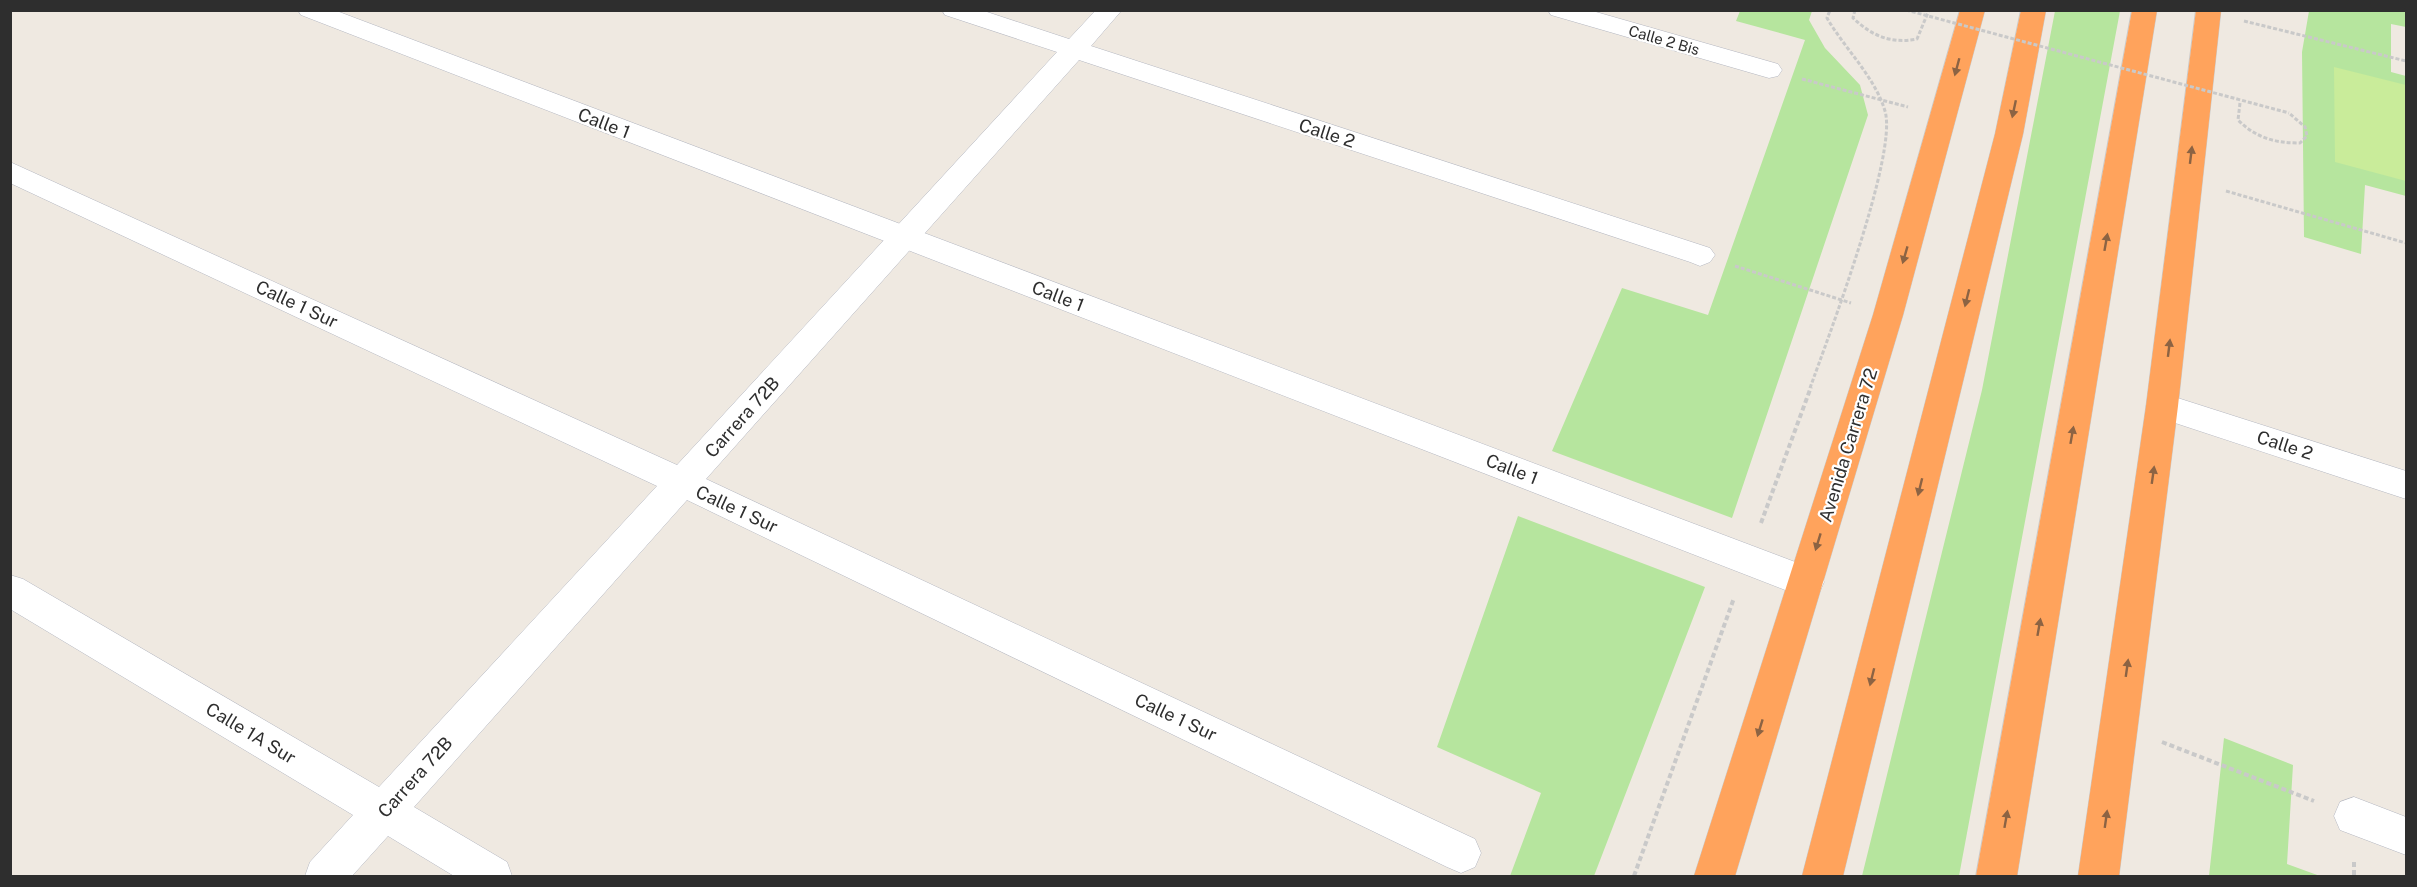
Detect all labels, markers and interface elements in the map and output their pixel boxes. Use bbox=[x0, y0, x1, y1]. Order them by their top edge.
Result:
street label: Calle 2 Bis bbox=[1627, 22, 1701, 58]
one-way arrow bbox=[1952, 58, 1962, 76]
one-way arrow bbox=[2009, 100, 2018, 119]
street label: Calle 1 bbox=[575, 103, 633, 143]
street label: Calle 2 bbox=[1296, 114, 1358, 152]
one-way arrow bbox=[2187, 145, 2196, 164]
one-way arrow bbox=[2101, 233, 2110, 252]
one-way arrow bbox=[1900, 246, 1909, 264]
street label: Calle 1 Sur bbox=[253, 276, 341, 332]
street label: Calle 1 bbox=[1029, 276, 1087, 316]
one-way arrow bbox=[1962, 289, 1972, 307]
one-way arrow bbox=[2164, 339, 2174, 358]
street label: Avenida Carrera 72 bbox=[1815, 366, 1881, 524]
street label: Carrera 72B bbox=[700, 372, 784, 462]
one-way arrow bbox=[2068, 425, 2077, 444]
street label: Calle 2 bbox=[2254, 426, 2316, 464]
street label: Calle 1 bbox=[1483, 449, 1541, 489]
one-way arrow bbox=[2149, 465, 2158, 484]
one-way arrow bbox=[1915, 479, 1924, 497]
street label: Calle 1 Sur bbox=[693, 481, 781, 537]
one-way arrow bbox=[1813, 533, 1822, 551]
one-way arrow bbox=[2035, 617, 2044, 636]
one-way arrow bbox=[2122, 658, 2131, 677]
one-way arrow bbox=[1867, 667, 1877, 686]
street label: Calle 1 Sur bbox=[1132, 689, 1220, 745]
street label: Calle 1A Sur bbox=[202, 698, 300, 768]
one-way arrow bbox=[1755, 719, 1764, 737]
street label: Carrera 72B bbox=[373, 732, 457, 822]
one-way arrow bbox=[2002, 809, 2011, 828]
one-way arrow bbox=[2101, 809, 2111, 828]

